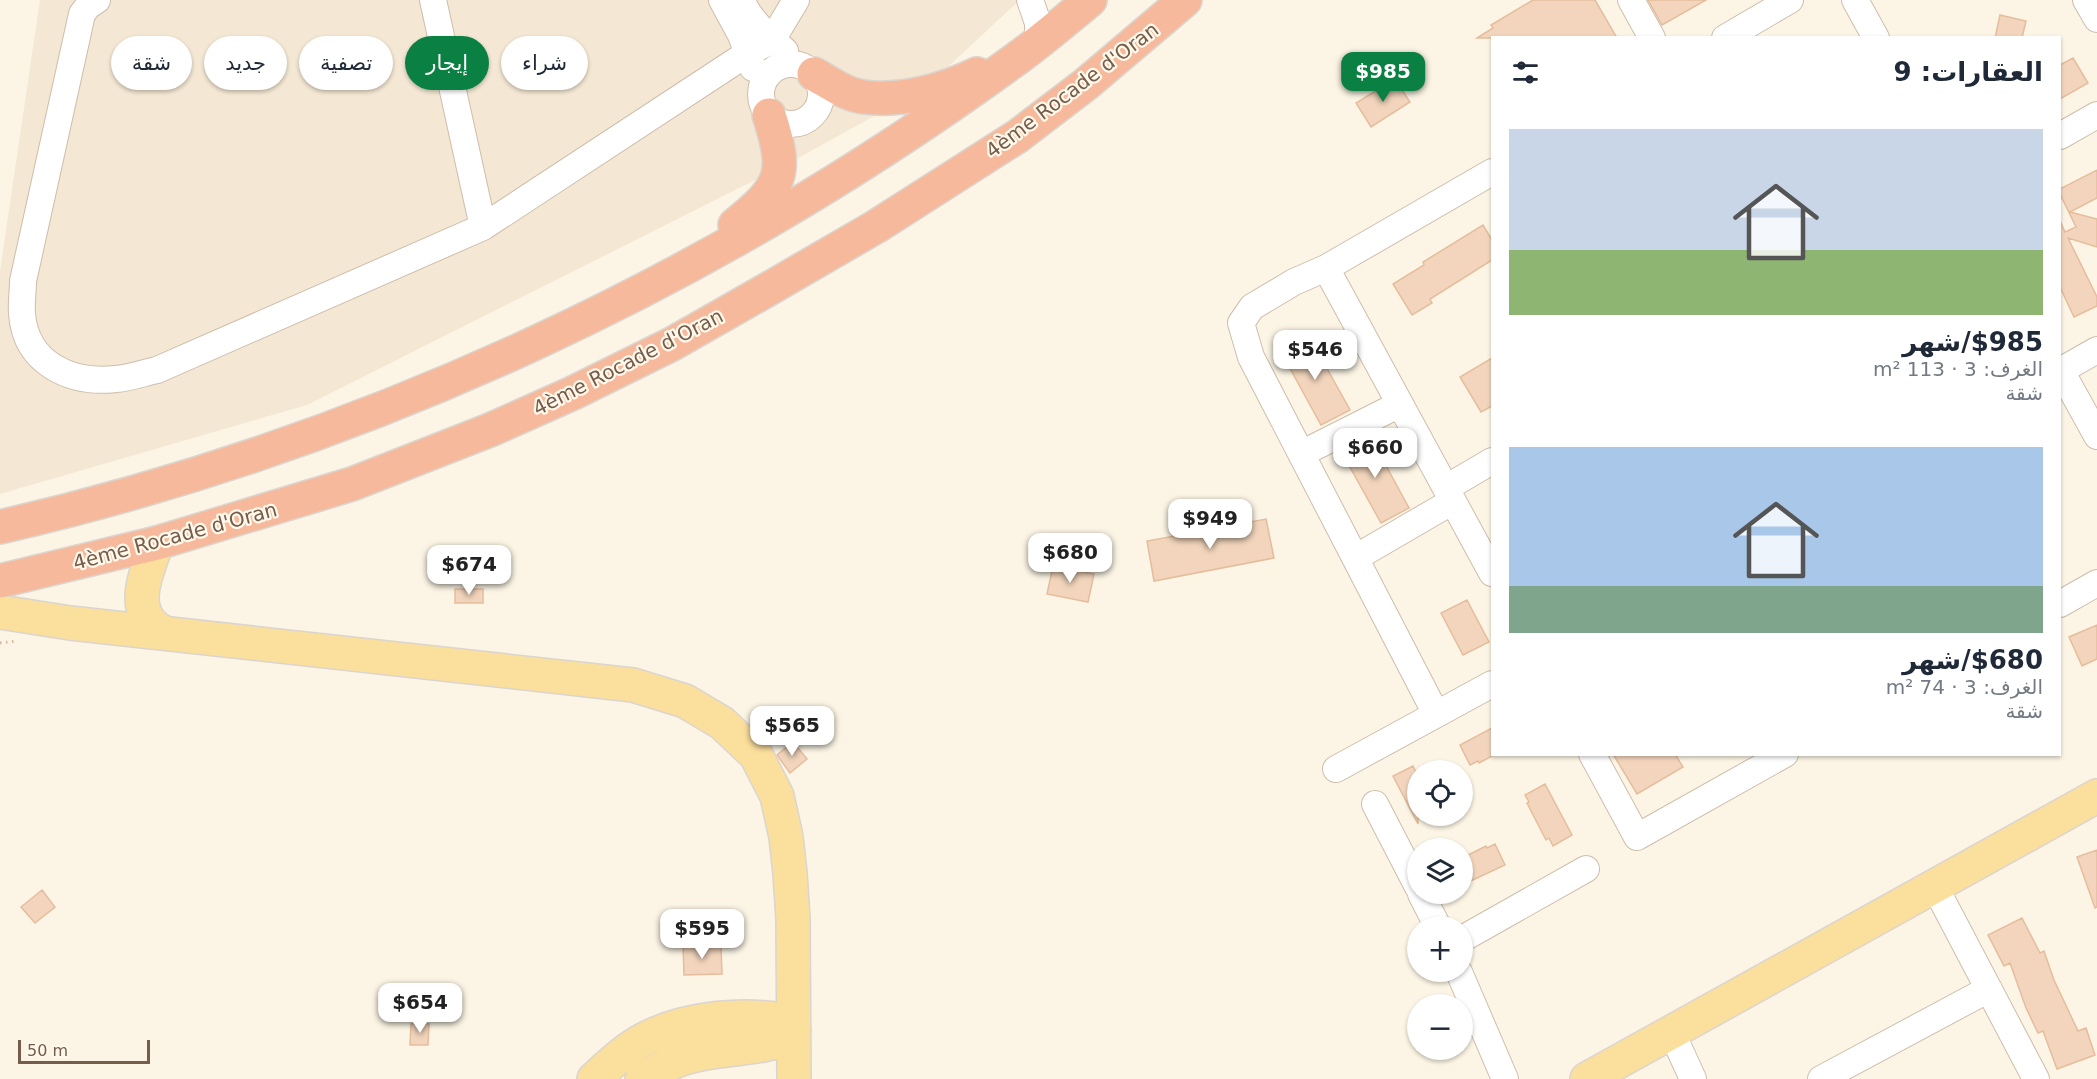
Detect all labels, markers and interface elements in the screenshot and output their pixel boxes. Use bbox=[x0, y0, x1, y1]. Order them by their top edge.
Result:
street label: 4ème Rocade d'Oran bbox=[981, 17, 1163, 163]
chip: شقة bbox=[111, 36, 192, 90]
chip: جديد bbox=[204, 36, 287, 90]
chip: تصفية bbox=[299, 36, 393, 90]
chip: إيجار bbox=[405, 36, 489, 90]
chip: شراء bbox=[501, 36, 588, 90]
pin: $985 bbox=[1347, 52, 1419, 103]
icon: filters bbox=[1509, 56, 1542, 89]
text: العقارات: 9 bbox=[1894, 57, 2043, 87]
text: $985 bbox=[1355, 59, 1411, 83]
icon: home bbox=[1722, 168, 1830, 276]
street label: 4ème Rocade d'Oran bbox=[529, 304, 727, 420]
text: $985/شهر bbox=[1902, 327, 2043, 357]
pin: $546 bbox=[1279, 330, 1351, 381]
text: $546 bbox=[1287, 337, 1343, 361]
text: الغرف: 3 · 113 m² bbox=[1873, 357, 2043, 381]
text: شقة bbox=[2005, 381, 2043, 405]
pin: $660 bbox=[1339, 428, 1411, 479]
text: $660 bbox=[1347, 435, 1403, 459]
icon: home bbox=[1722, 486, 1830, 594]
street label: 4ème Rocade d'Oran bbox=[70, 497, 280, 575]
pin: $949 bbox=[1174, 499, 1246, 550]
text: $949 bbox=[1182, 506, 1238, 530]
pin: $680 bbox=[1034, 533, 1106, 584]
text: $680 bbox=[1042, 540, 1098, 564]
pin: $674 bbox=[433, 545, 505, 596]
text: $674 bbox=[441, 552, 497, 576]
text: $680/شهر bbox=[1902, 645, 2043, 675]
text: الغرف: 3 · 74 m² bbox=[1886, 675, 2043, 699]
text: شقة bbox=[2005, 699, 2043, 723]
pin: $565 bbox=[756, 706, 828, 757]
text: $565 bbox=[764, 713, 820, 737]
map controls bbox=[1407, 760, 1473, 1060]
button: locate bbox=[1407, 760, 1473, 826]
button: layers bbox=[1407, 838, 1473, 904]
pin: $595 bbox=[666, 909, 738, 960]
text: $595 bbox=[674, 916, 730, 940]
button: + bbox=[1407, 916, 1473, 982]
pin: $654 bbox=[384, 983, 456, 1034]
text: $654 bbox=[392, 990, 448, 1014]
button: − bbox=[1407, 994, 1473, 1060]
scale bar bbox=[18, 1037, 150, 1064]
text: 50 m bbox=[27, 1041, 68, 1060]

